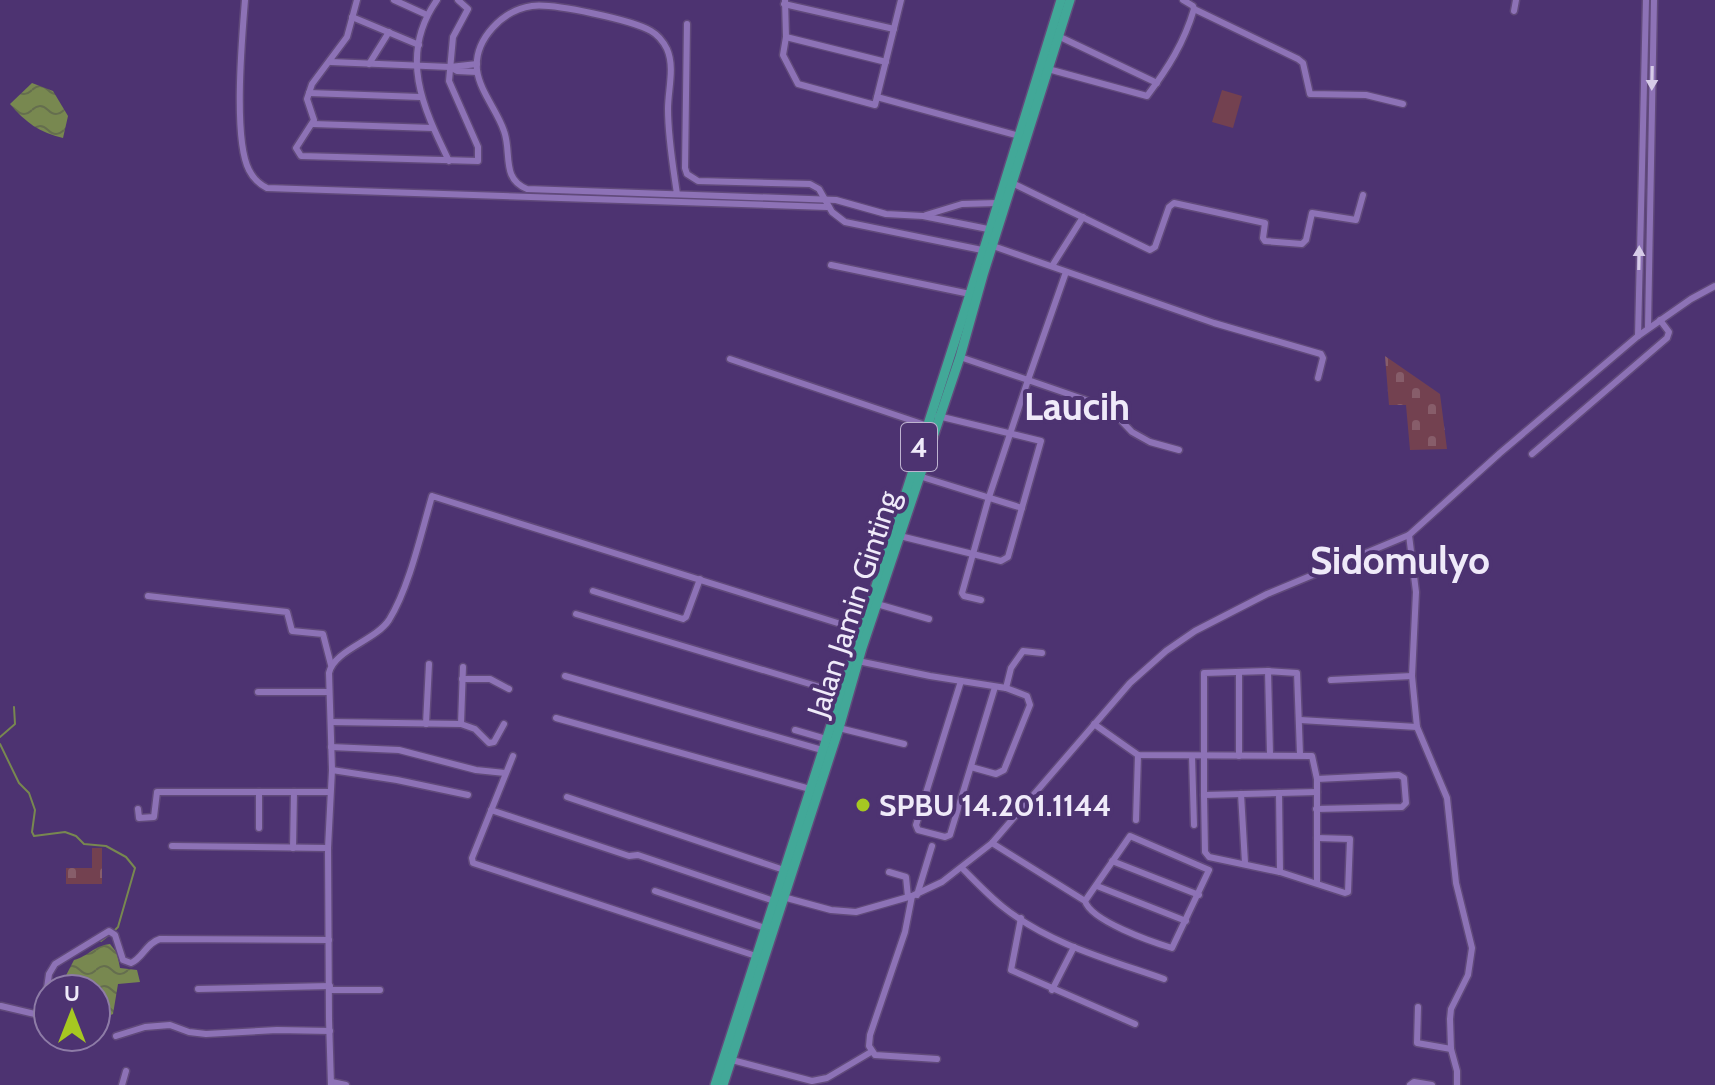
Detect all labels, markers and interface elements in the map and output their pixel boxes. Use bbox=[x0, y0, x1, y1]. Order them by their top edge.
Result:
one-way arrow bbox=[1646, 66, 1659, 91]
one-way arrow bbox=[1633, 245, 1645, 270]
district label: Laucih bbox=[1024, 383, 1130, 430]
road number: 4 bbox=[901, 423, 937, 471]
street label: Jalan Jamin Ginting bbox=[799, 485, 907, 723]
district label: Sidomulyo bbox=[1310, 537, 1490, 584]
place label: SPBU 14.201.1144 bbox=[879, 787, 1111, 824]
marker: SPBU 14.201.1144 bbox=[854, 796, 872, 814]
north arrow bbox=[32, 973, 112, 1053]
text: U bbox=[64, 980, 80, 1007]

